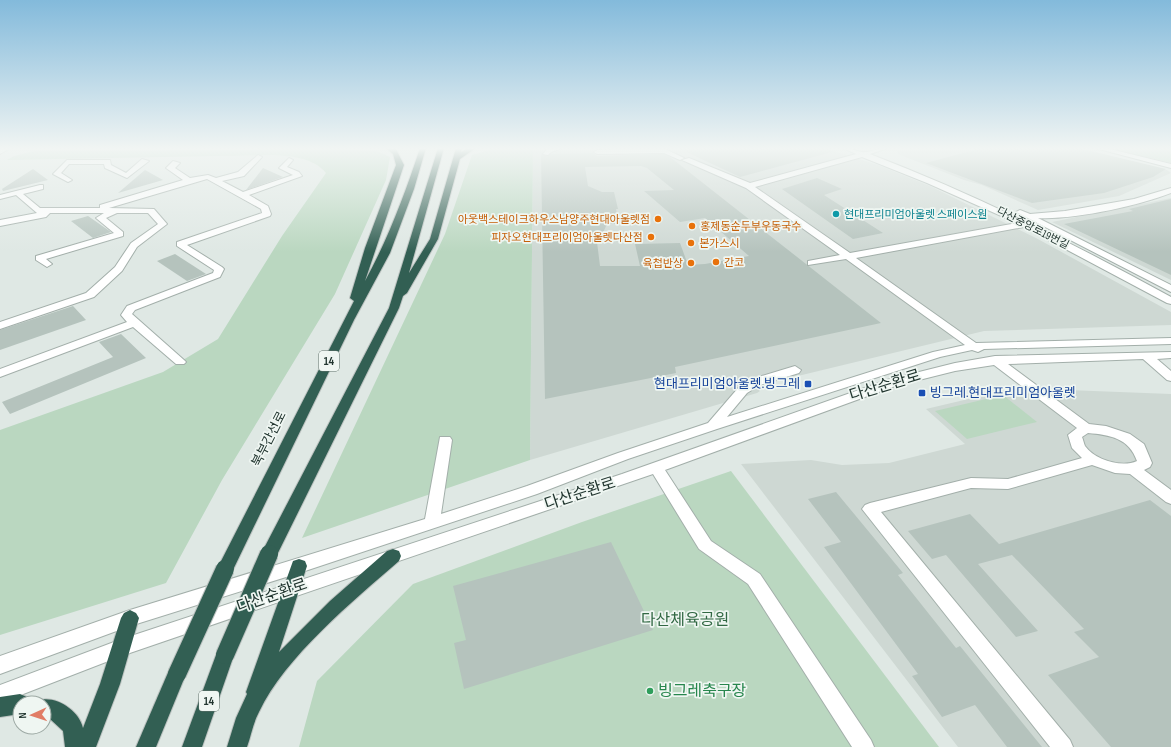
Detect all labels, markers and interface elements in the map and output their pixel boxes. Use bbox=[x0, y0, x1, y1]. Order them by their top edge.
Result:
street label: 다산중앙로19번길 bbox=[995, 204, 1071, 252]
place label: 현대프리미엄아울렛 스페이스원 bbox=[844, 208, 987, 221]
marker: 현대프리미엄아울렛 스페이스원 bbox=[831, 209, 841, 219]
place label: 아웃백스테이크하우스남양주현대아울렛점 bbox=[458, 213, 650, 226]
marker: 아웃백스테이크하우스남양주현대아울렛점 bbox=[653, 214, 663, 224]
place label: 홍제동순두부우동국수 bbox=[700, 220, 801, 233]
marker: 홍제동순두부우동국수 bbox=[687, 221, 697, 231]
place label: 피자오현대프리이엄아울렛다산점 bbox=[491, 231, 643, 244]
marker: 피자오현대프리이엄아울렛다산점 bbox=[646, 232, 656, 242]
place label: 본가스시 bbox=[699, 237, 739, 250]
marker: 본가스시 bbox=[686, 238, 696, 248]
place label: 간코 bbox=[724, 256, 744, 269]
place label: 육첩반상 bbox=[643, 257, 683, 270]
marker: 간코 bbox=[711, 257, 721, 267]
marker: 육첩반상 bbox=[686, 258, 696, 268]
road number: 14 bbox=[319, 351, 339, 371]
street label: 다산순환로 bbox=[847, 366, 923, 406]
place label: 현대프리미엄아울렛.빙그레 bbox=[654, 376, 800, 392]
marker: 현대프리미엄아울렛.빙그레 bbox=[803, 379, 813, 389]
place label: 빙그레.현대프리미엄아울렛 bbox=[930, 385, 1076, 401]
marker: 빙그레.현대프리미엄아울렛 bbox=[917, 388, 927, 398]
street label: 북부간선로 bbox=[248, 409, 290, 469]
street label: 다산순환로 bbox=[542, 474, 618, 514]
street label: 다산순환로 bbox=[234, 575, 310, 617]
park label: 다산체육공원 bbox=[641, 611, 729, 630]
place label: 빙그레축구장 bbox=[658, 682, 747, 701]
marker: 빙그레축구장 bbox=[645, 686, 655, 696]
road number: 14 bbox=[199, 691, 219, 711]
north arrow bbox=[12, 695, 52, 735]
text: N bbox=[16, 712, 29, 719]

